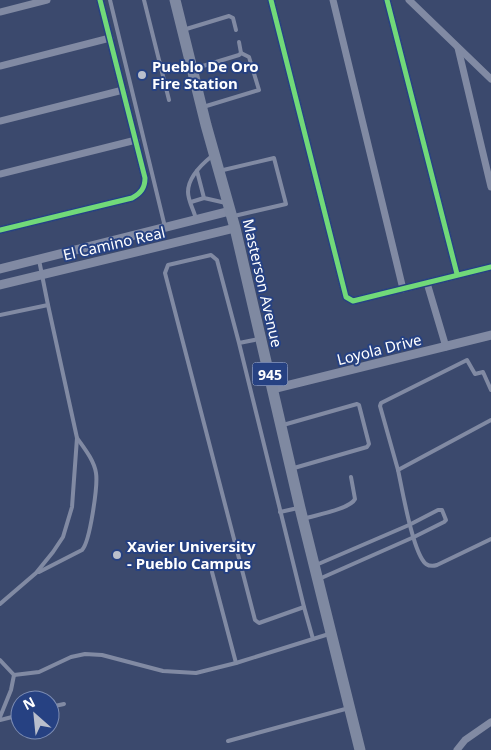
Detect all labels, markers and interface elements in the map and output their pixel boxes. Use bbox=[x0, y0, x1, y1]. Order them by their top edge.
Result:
place label: Pueblo De Oro Fire Station bbox=[152, 56, 259, 93]
marker: Pueblo De Oro Fire Station bbox=[136, 69, 148, 81]
street label: Masterson Avenue bbox=[238, 217, 288, 349]
street label: El Camino Real bbox=[61, 222, 167, 264]
street label: Loyola Drive bbox=[335, 329, 423, 369]
road number: 945 bbox=[252, 362, 288, 386]
place label: Xavier University - Pueblo Campus bbox=[127, 536, 256, 573]
marker: Xavier University - Pueblo Campus bbox=[111, 549, 123, 561]
north arrow bbox=[10, 690, 60, 740]
text: N bbox=[19, 692, 38, 714]

